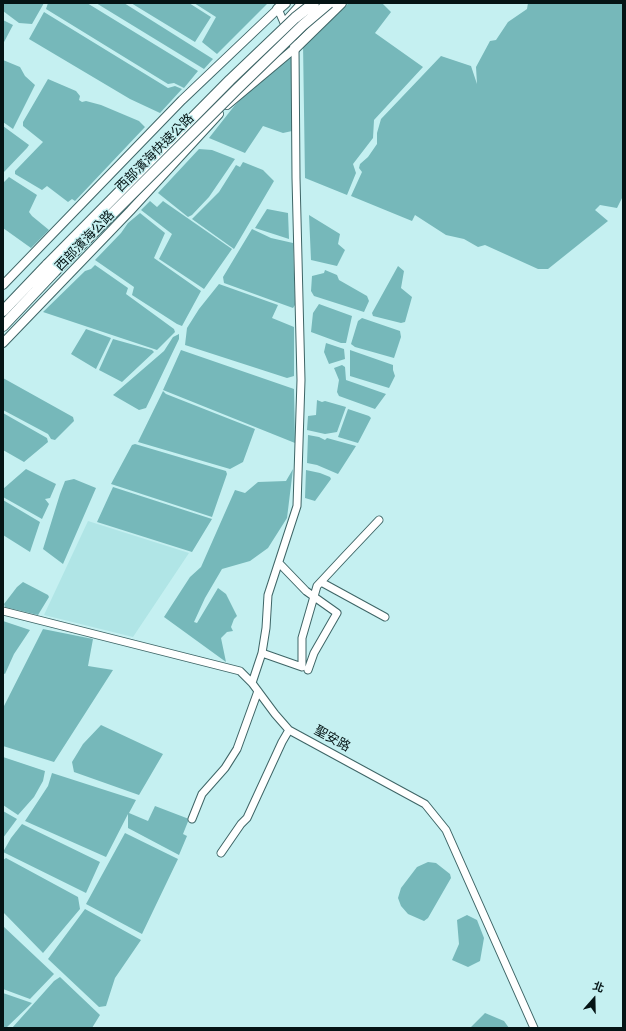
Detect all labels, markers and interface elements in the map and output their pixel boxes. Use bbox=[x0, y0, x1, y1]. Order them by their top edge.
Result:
street label: 西部濱海快速公路 bbox=[113, 111, 197, 195]
street label: 西部濱海公路 bbox=[52, 208, 118, 274]
street label: 聖安路 bbox=[311, 723, 353, 755]
north arrow bbox=[574, 979, 614, 1019]
text: 北 bbox=[591, 979, 606, 995]

